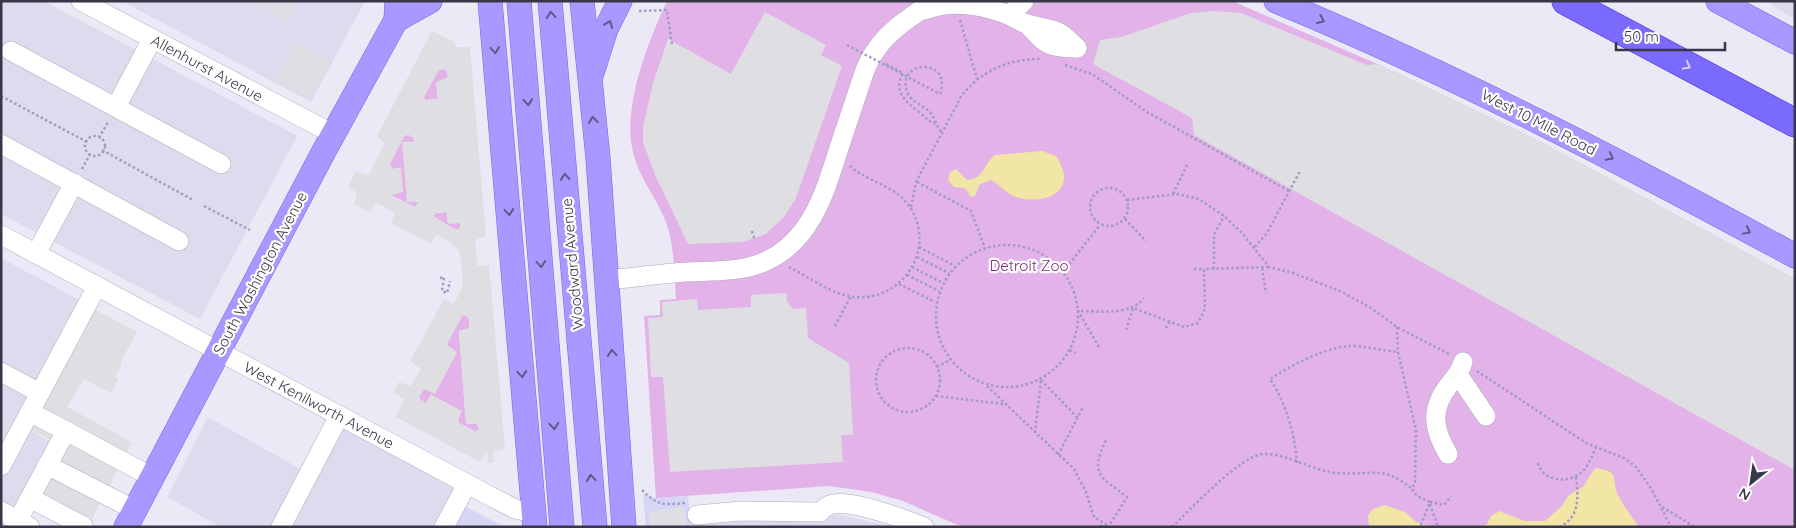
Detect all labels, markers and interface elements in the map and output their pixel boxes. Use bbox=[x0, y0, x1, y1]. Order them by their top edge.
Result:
one-way arrow bbox=[546, 11, 557, 19]
one-way arrow bbox=[1316, 13, 1325, 24]
one-way arrow bbox=[602, 20, 613, 29]
scale bar bbox=[1616, 20, 1725, 52]
text: 50 m bbox=[1624, 27, 1659, 46]
street label: Allenhurst Avenue bbox=[148, 31, 266, 105]
one-way arrow bbox=[489, 46, 500, 54]
one-way arrow bbox=[1681, 59, 1690, 69]
street label: West 10 Mile Road bbox=[1478, 85, 1600, 159]
one-way arrow bbox=[522, 98, 533, 106]
one-way arrow bbox=[588, 116, 599, 124]
one-way arrow bbox=[1605, 151, 1614, 161]
one-way arrow bbox=[559, 173, 570, 181]
street label: South Washington Avenue bbox=[209, 188, 311, 358]
street label: Woodward Avenue bbox=[557, 198, 587, 330]
one-way arrow bbox=[503, 208, 514, 216]
one-way arrow bbox=[1742, 224, 1751, 234]
park label: Detroit Zoo bbox=[989, 256, 1069, 275]
one-way arrow bbox=[535, 260, 546, 268]
one-way arrow bbox=[607, 349, 618, 357]
street label: West Kenilworth Avenue bbox=[241, 357, 397, 453]
one-way arrow bbox=[517, 370, 528, 378]
one-way arrow bbox=[548, 422, 559, 430]
north arrow bbox=[1726, 458, 1776, 508]
one-way arrow bbox=[585, 474, 596, 482]
text: N bbox=[1736, 484, 1753, 505]

